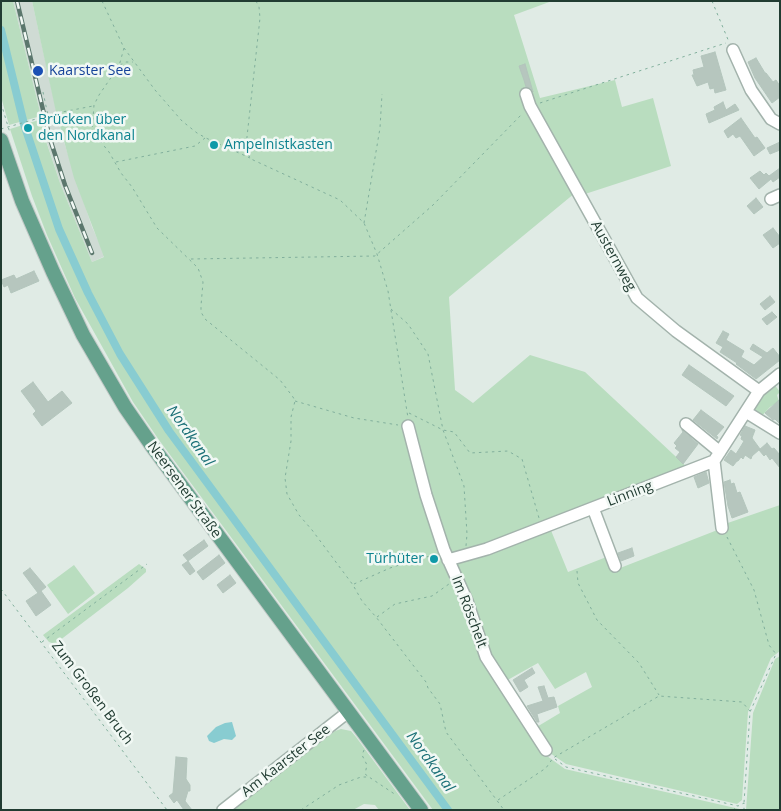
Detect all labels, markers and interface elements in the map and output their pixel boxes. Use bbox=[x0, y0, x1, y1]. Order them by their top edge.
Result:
place label: Kaarster See bbox=[49, 63, 131, 79]
marker: Kaarster See bbox=[31, 64, 45, 78]
place label: Brücken über den Nordkanal bbox=[38, 112, 135, 144]
marker: Brücken über den Nordkanal bbox=[22, 122, 34, 134]
place label: Ampelnistkasten bbox=[224, 137, 333, 153]
marker: Ampelnistkasten bbox=[208, 139, 220, 151]
street label: Austernweg bbox=[587, 218, 639, 294]
water label: Nordkanal bbox=[162, 402, 218, 470]
street label: Neersener Straße bbox=[143, 439, 225, 541]
street label: Linning bbox=[605, 478, 655, 510]
place label: Türhüter bbox=[366, 551, 424, 567]
marker: Türhüter bbox=[428, 553, 440, 565]
street label: Im Röschelt bbox=[448, 574, 490, 650]
street label: Zum Großen Bruch bbox=[48, 638, 136, 748]
street label: Am Kaarster See bbox=[238, 721, 334, 801]
water label: Nordkanal bbox=[402, 728, 458, 796]

